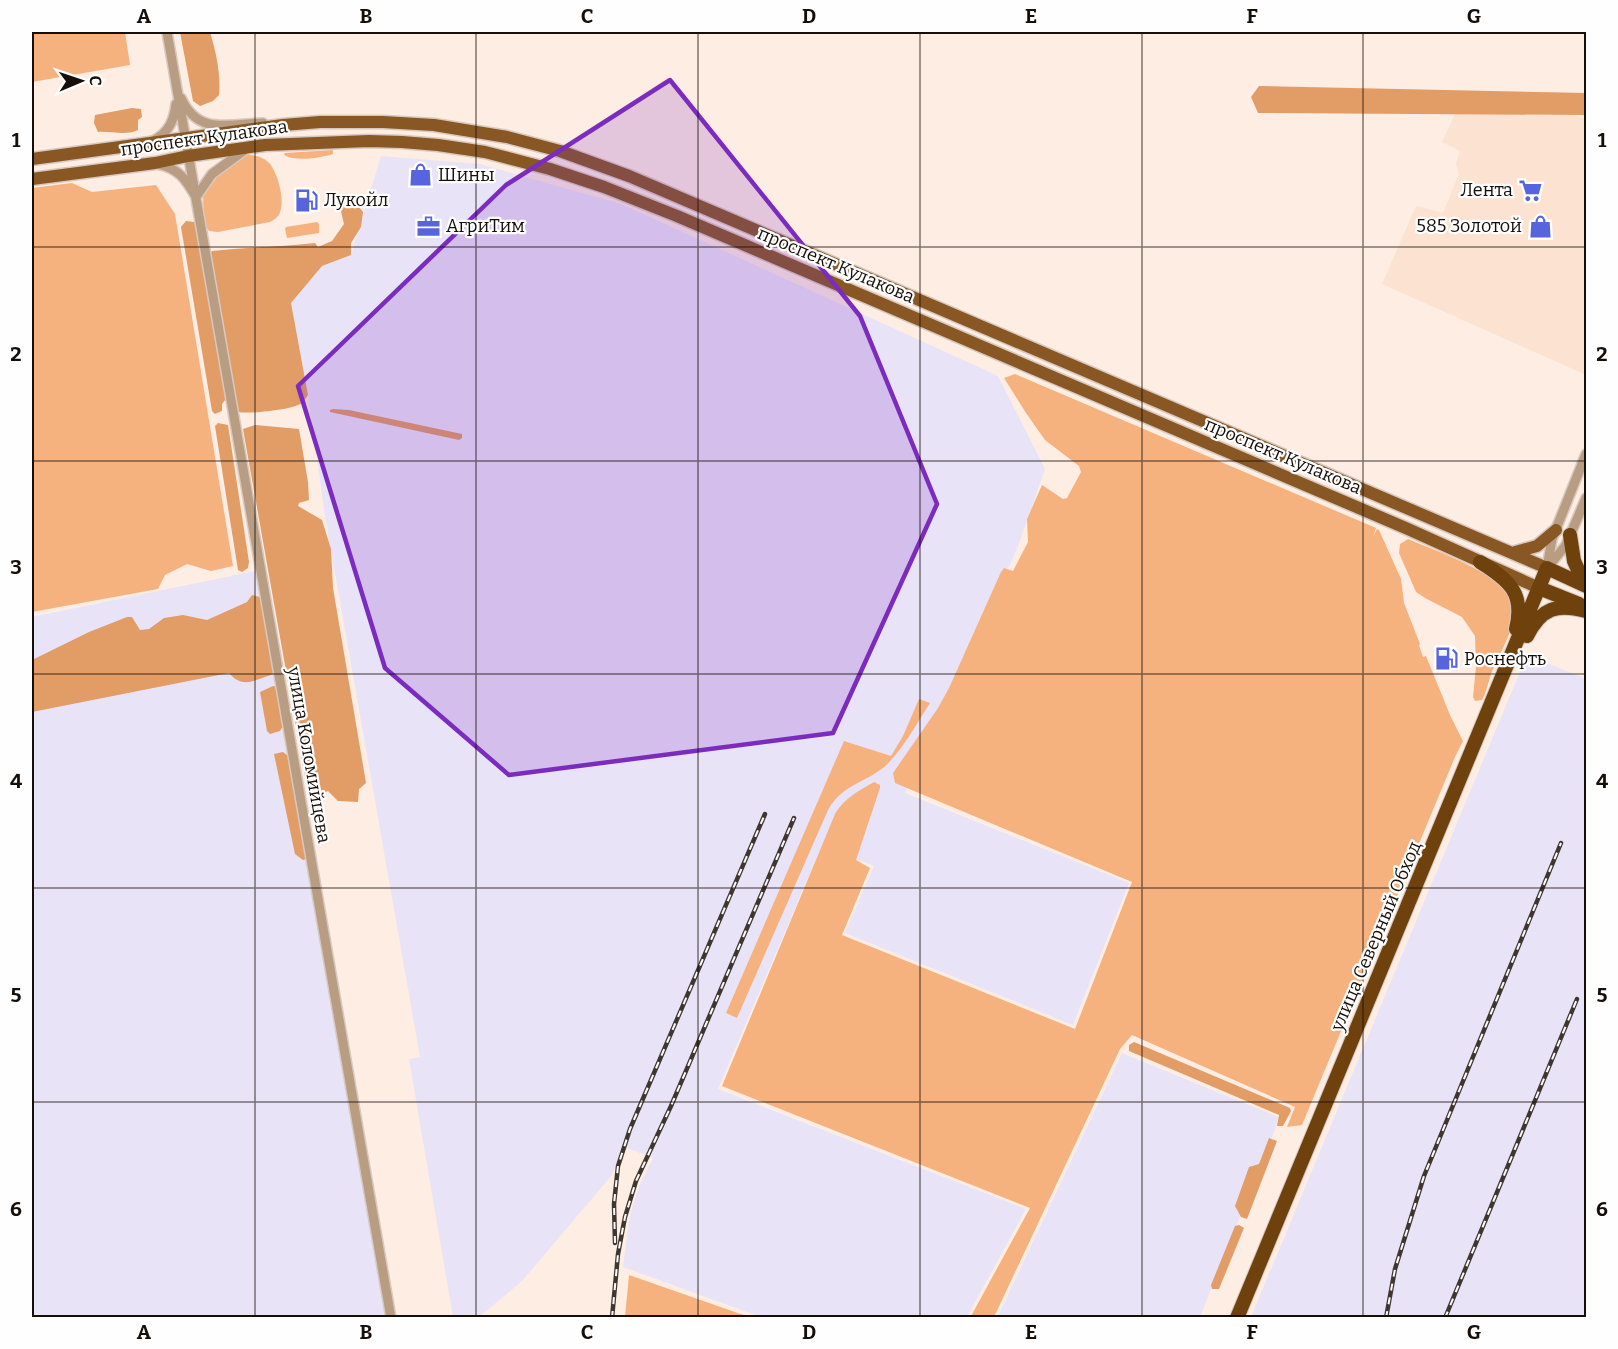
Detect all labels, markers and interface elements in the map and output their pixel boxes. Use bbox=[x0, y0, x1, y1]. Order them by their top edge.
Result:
text: A bbox=[137, 4, 152, 28]
text: B bbox=[360, 4, 373, 28]
text: C bbox=[581, 4, 593, 28]
text: D bbox=[802, 4, 816, 28]
text: E bbox=[1025, 4, 1037, 28]
text: F bbox=[1246, 4, 1258, 28]
text: G bbox=[1467, 4, 1481, 28]
north arrow bbox=[51, 51, 111, 111]
text: С bbox=[86, 75, 105, 86]
street label: проспект Кулакова bbox=[119, 115, 289, 161]
text: 1 bbox=[12, 128, 21, 152]
text: 1 bbox=[1598, 128, 1607, 152]
shop icon: Шины bbox=[407, 162, 433, 188]
place label: Шины bbox=[438, 164, 495, 186]
supermarket icon: Лента bbox=[1518, 177, 1544, 203]
place label: Лента bbox=[1460, 179, 1513, 201]
fuel station icon: Лукойл bbox=[293, 187, 319, 213]
place label: Лукойл bbox=[324, 189, 389, 211]
office icon: АгриТим bbox=[415, 213, 441, 239]
shop icon: 585 Золотой bbox=[1527, 213, 1553, 239]
place label: АгриТим bbox=[446, 215, 525, 237]
place label: 585 Золотой bbox=[1416, 215, 1522, 237]
street label: проспект Кулакова bbox=[754, 222, 918, 308]
text: 2 bbox=[10, 342, 22, 366]
text: 2 bbox=[1596, 342, 1608, 366]
street label: проспект Кулакова bbox=[1201, 413, 1365, 499]
text: 3 bbox=[10, 555, 22, 579]
text: 3 bbox=[1596, 555, 1608, 579]
fuel station icon: Роснефть bbox=[1433, 646, 1459, 672]
place label: Роснефть bbox=[1464, 648, 1546, 670]
street label: улица Коломийцева bbox=[282, 664, 335, 845]
text: 4 bbox=[10, 769, 22, 793]
text: 4 bbox=[1596, 769, 1608, 793]
street label: улица Северный Обход bbox=[1326, 838, 1426, 1035]
text: 5 bbox=[11, 983, 22, 1007]
text: 5 bbox=[1597, 983, 1608, 1007]
text: 6 bbox=[10, 1197, 22, 1221]
text: 6 bbox=[1596, 1197, 1608, 1221]
text: A bbox=[137, 1320, 152, 1344]
text: B bbox=[360, 1320, 373, 1344]
text: C bbox=[581, 1320, 593, 1344]
text: D bbox=[802, 1320, 816, 1344]
text: E bbox=[1025, 1320, 1037, 1344]
text: F bbox=[1246, 1320, 1258, 1344]
text: G bbox=[1467, 1320, 1481, 1344]

